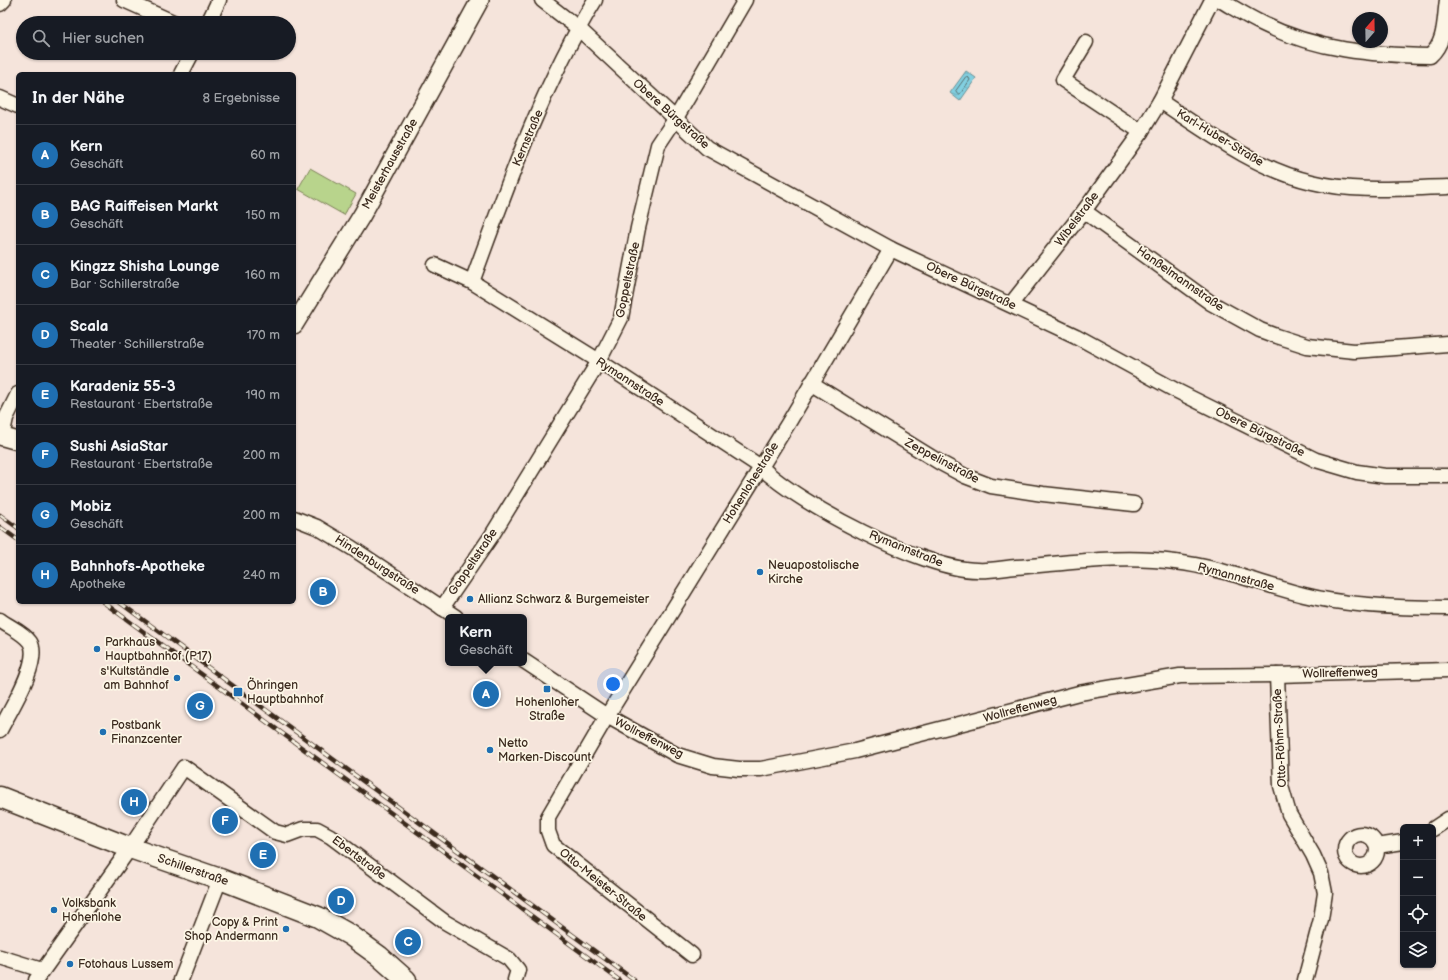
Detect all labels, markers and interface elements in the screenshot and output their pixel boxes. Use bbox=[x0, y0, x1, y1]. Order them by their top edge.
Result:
north arrow bbox=[1352, 12, 1388, 48]
search box bbox=[16, 16, 296, 60]
icon: search bbox=[30, 27, 52, 49]
text: Hier suchen bbox=[62, 29, 144, 48]
street label: Obere Bürgstraße bbox=[630, 76, 712, 152]
text: In der Nähe bbox=[32, 88, 125, 108]
text: 8 Ergebnisse bbox=[202, 90, 280, 106]
street label: Karl-Huber-Straße bbox=[1174, 106, 1266, 170]
street label: Kernstraße bbox=[509, 107, 547, 169]
street label: Meisterhausstraße bbox=[359, 116, 421, 212]
text: Kern bbox=[70, 137, 103, 156]
text: A bbox=[41, 147, 49, 163]
text: 60 m bbox=[250, 147, 280, 163]
text: Geschäft bbox=[70, 156, 123, 172]
street label: Wibelstraße bbox=[1052, 189, 1102, 249]
text: BAG Raiffeisen Markt bbox=[70, 197, 218, 216]
text: B bbox=[40, 207, 50, 223]
text: 150 m bbox=[246, 207, 280, 223]
text: Geschäft bbox=[70, 216, 123, 232]
street label: Goppeltstraße bbox=[613, 241, 643, 319]
street label: Hanßelmannstraße bbox=[1133, 243, 1227, 315]
text: Kingzz Shisha Lounge bbox=[70, 257, 219, 276]
street label: Obere Bürgstraße bbox=[924, 259, 1018, 313]
text: C bbox=[40, 267, 50, 283]
text: 160 m bbox=[245, 267, 280, 283]
text: Bar · Schillerstraße bbox=[70, 276, 179, 292]
text: Scala bbox=[70, 317, 108, 336]
text: D bbox=[40, 327, 50, 343]
text: 170 m bbox=[247, 327, 280, 343]
text: Theater · Schillerstraße bbox=[70, 336, 204, 352]
street label: Rymannstraße bbox=[593, 354, 667, 410]
text: Karadeniz 55-3 bbox=[70, 377, 175, 396]
text: E bbox=[41, 387, 49, 403]
text: 190 m bbox=[246, 387, 280, 403]
text: Restaurant · Ebertstraße bbox=[70, 396, 213, 412]
street label: Obere Bürgstraße bbox=[1213, 404, 1307, 460]
street label: Zeppelinstraße bbox=[901, 435, 982, 487]
text: Sushi AsiaStar bbox=[70, 437, 168, 456]
street label: Hohenlohestraße bbox=[720, 439, 782, 527]
text: F bbox=[41, 447, 49, 463]
text: 200 m bbox=[243, 447, 280, 463]
text: Restaurant · Ebertstraße bbox=[70, 456, 213, 472]
text: Mobiz bbox=[70, 497, 111, 516]
text: G bbox=[40, 507, 50, 523]
text: 200 m bbox=[243, 507, 280, 523]
text: Geschäft bbox=[70, 516, 123, 532]
street label: Goppeltstraße bbox=[445, 526, 501, 598]
street label: Rymannstraße bbox=[867, 527, 945, 571]
street label: Hindenburgstraße bbox=[332, 532, 422, 598]
text: Bahnhofs-Apotheke bbox=[70, 557, 205, 576]
place label: Neuapostolische Kirche bbox=[768, 558, 859, 587]
street label: Rymannstraße bbox=[1196, 560, 1276, 594]
text: H bbox=[40, 567, 50, 583]
text: 240 m bbox=[243, 567, 280, 583]
marker: Neuapostolische Kirche bbox=[755, 567, 765, 577]
text: Apotheke bbox=[70, 576, 125, 592]
pin: B bbox=[310, 577, 336, 607]
place label: Allianz Schwarz & Burgemeister bbox=[478, 592, 650, 607]
marker: Allianz Schwarz & Burgemeister bbox=[465, 594, 475, 604]
popup bbox=[445, 614, 527, 666]
text: Kern bbox=[459, 623, 492, 642]
place label: Parkhaus Hauptbahnhof (P17) bbox=[105, 635, 212, 664]
text: Geschäft bbox=[459, 642, 513, 658]
marker: Parkhaus Hauptbahnhof (P17) bbox=[92, 644, 102, 654]
place label: s'Kultständle am Bahnhof bbox=[101, 664, 169, 693]
street label: Wollreffenweg bbox=[1302, 664, 1378, 682]
marker: s'Kultständle am Bahnhof bbox=[172, 673, 182, 683]
your location bbox=[603, 674, 623, 694]
place label: Öhringen Hauptbahnhof bbox=[247, 677, 324, 707]
pin: A bbox=[473, 679, 499, 709]
marker: Hohenloher Straße bbox=[542, 684, 552, 694]
marker: Öhringen Hauptbahnhof bbox=[232, 686, 244, 698]
street label: Otto-Röhm-Straße bbox=[1270, 688, 1290, 788]
pin: G bbox=[187, 691, 213, 721]
street label: Wollreffenweg bbox=[982, 692, 1058, 726]
place label: Hohenloher Straße bbox=[515, 695, 579, 724]
street label: Wollreffenweg bbox=[612, 714, 686, 762]
place label: Postbank Finanzcenter bbox=[111, 718, 183, 747]
marker: Postbank Finanzcenter bbox=[98, 727, 108, 737]
place label: Netto Marken-Discount bbox=[498, 736, 591, 765]
marker: Netto Marken-Discount bbox=[485, 745, 495, 755]
pin: H bbox=[121, 787, 147, 817]
pin: F bbox=[212, 806, 238, 836]
map controls bbox=[1400, 824, 1436, 968]
button: + bbox=[1400, 824, 1436, 860]
street label: Ebertstraße bbox=[329, 833, 389, 883]
pin: E bbox=[250, 840, 276, 870]
street label: Otto-Meister-Straße bbox=[556, 845, 650, 925]
street label: Schillerstraße bbox=[156, 851, 230, 889]
button: − bbox=[1400, 860, 1436, 896]
pin: D bbox=[328, 886, 354, 916]
place label: Volksbank Hohenlohe bbox=[62, 896, 121, 925]
button: locate bbox=[1400, 896, 1436, 932]
marker: Volksbank Hohenlohe bbox=[49, 905, 59, 915]
place label: Copy & Print Shop Andermann bbox=[184, 915, 278, 944]
marker: Copy & Print Shop Andermann bbox=[281, 924, 291, 934]
pin: C bbox=[395, 927, 421, 957]
button: layers bbox=[1400, 932, 1436, 968]
place label: Fotohaus Lussem bbox=[78, 957, 173, 972]
marker: Fotohaus Lussem bbox=[65, 959, 75, 969]

